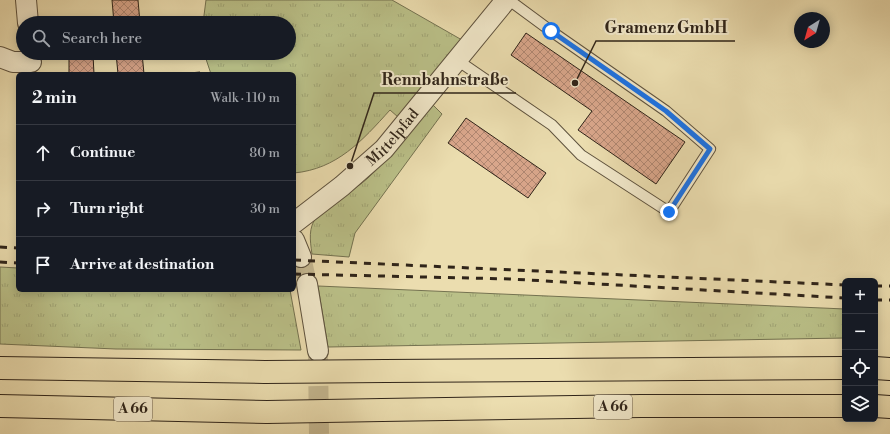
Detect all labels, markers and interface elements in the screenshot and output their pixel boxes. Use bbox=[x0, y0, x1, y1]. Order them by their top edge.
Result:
north arrow bbox=[794, 12, 830, 48]
callout: Gramenz GmbH bbox=[596, 13, 735, 41]
search box bbox=[16, 16, 296, 60]
text: Gramenz GmbH bbox=[605, 18, 727, 38]
route start bbox=[542, 22, 560, 40]
icon: search bbox=[30, 27, 52, 49]
text: Search here bbox=[62, 29, 142, 48]
callout: Rennbahnstraße bbox=[374, 65, 516, 93]
text: Rennbahnstraße bbox=[382, 70, 509, 90]
text: 2 min bbox=[32, 87, 77, 109]
text: Walk · 110 m bbox=[210, 90, 280, 106]
street label: Mittelpfad bbox=[362, 104, 423, 170]
icon: ahead bbox=[32, 142, 54, 164]
text: Continue bbox=[70, 143, 135, 162]
text: 80 m bbox=[249, 145, 280, 161]
icon: right bbox=[32, 198, 54, 220]
text: Turn right bbox=[70, 199, 144, 218]
text: 30 m bbox=[250, 201, 280, 217]
route end bbox=[660, 203, 678, 221]
icon: arrive bbox=[32, 254, 54, 276]
text: Arrive at destination bbox=[70, 255, 214, 274]
map controls bbox=[842, 278, 878, 422]
button: + bbox=[842, 278, 878, 314]
button: − bbox=[842, 314, 878, 350]
button: locate bbox=[842, 350, 878, 386]
button: layers bbox=[842, 386, 878, 422]
road number: A 66 bbox=[594, 395, 632, 419]
road number: A 66 bbox=[114, 397, 152, 421]

